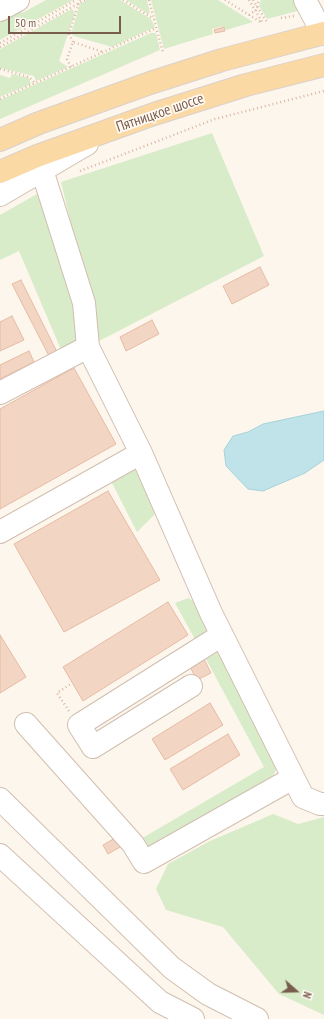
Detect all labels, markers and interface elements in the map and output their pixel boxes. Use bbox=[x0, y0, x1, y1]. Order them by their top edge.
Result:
scale bar bbox=[10, 8, 123, 34]
text: 50 m bbox=[15, 15, 36, 30]
street label: Пятницкое шоссе bbox=[114, 90, 206, 136]
north arrow bbox=[276, 971, 316, 1011]
text: N bbox=[300, 990, 315, 1000]

